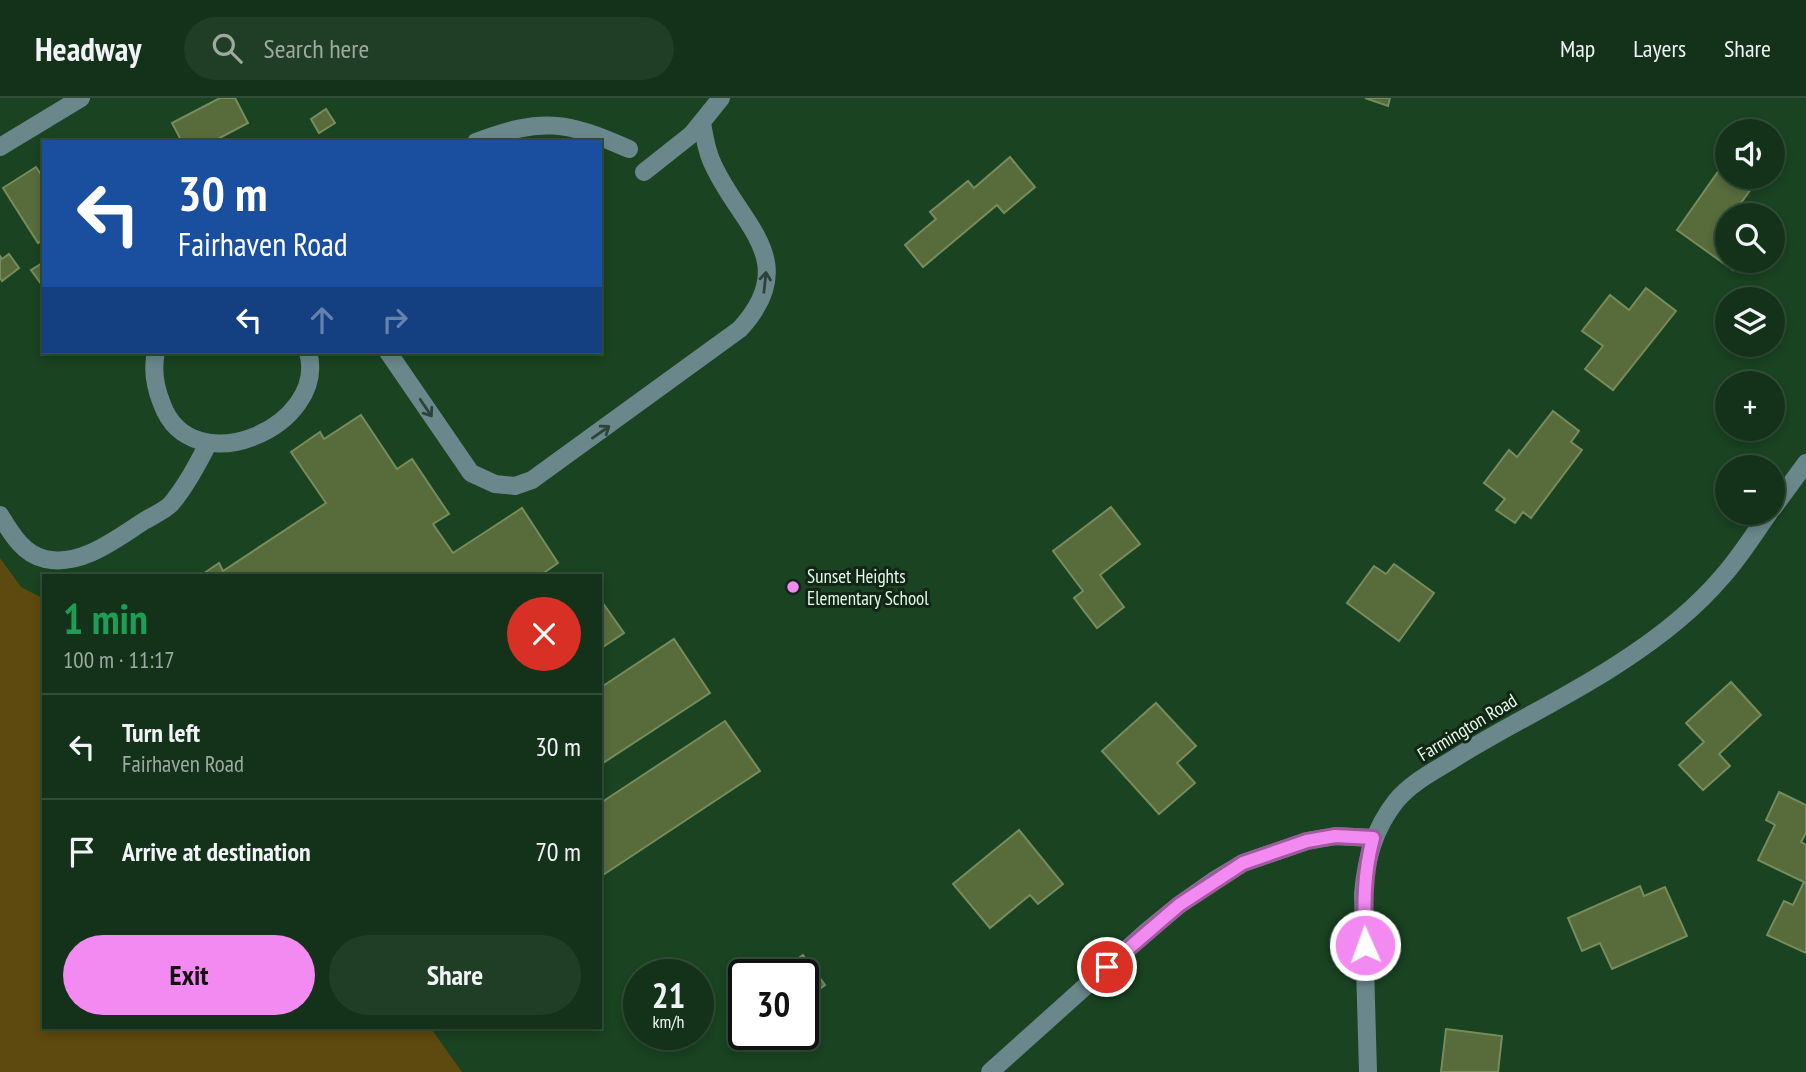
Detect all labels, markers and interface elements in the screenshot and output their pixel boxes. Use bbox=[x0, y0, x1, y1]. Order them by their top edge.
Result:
search box bbox=[184, 17, 674, 80]
text: Headway bbox=[35, 27, 142, 70]
icon: search bbox=[208, 29, 246, 67]
text: Search here bbox=[264, 32, 369, 65]
text: Map bbox=[1560, 33, 1595, 64]
text: Layers bbox=[1633, 33, 1686, 64]
text: Share bbox=[1724, 33, 1771, 64]
map controls bbox=[1715, 119, 1785, 525]
button: sound bbox=[1715, 119, 1785, 189]
text: 30 m bbox=[178, 161, 267, 225]
icon: left bbox=[63, 168, 154, 259]
button: search bbox=[1715, 203, 1785, 273]
text: Fairhaven Road bbox=[178, 223, 348, 265]
one-way arrow bbox=[759, 271, 772, 294]
button: layers bbox=[1715, 287, 1785, 357]
icon: left bbox=[230, 301, 268, 339]
icon: ahead bbox=[303, 301, 341, 339]
icon: right bbox=[376, 301, 414, 339]
button: + bbox=[1715, 371, 1785, 441]
one-way arrow bbox=[419, 398, 433, 417]
one-way arrow bbox=[591, 424, 610, 439]
button: − bbox=[1715, 455, 1785, 525]
place label: Sunset Heights Elementary School bbox=[807, 564, 929, 610]
marker: Sunset Heights Elementary School bbox=[785, 579, 801, 595]
text: 1 min bbox=[63, 591, 148, 646]
button: close bbox=[507, 597, 581, 671]
text: 100 m · 11:17 bbox=[63, 645, 175, 674]
street label: Farmington Road bbox=[1413, 688, 1521, 766]
text: Turn left bbox=[122, 716, 200, 749]
icon: left bbox=[63, 728, 101, 766]
text: 30 m bbox=[535, 730, 581, 763]
text: Fairhaven Road bbox=[122, 749, 244, 778]
icon: arrive bbox=[63, 833, 101, 871]
text: Arrive at destination bbox=[122, 835, 311, 868]
text: 70 m bbox=[535, 835, 581, 868]
position arrow bbox=[1328, 908, 1402, 982]
button: Exit bbox=[63, 935, 315, 1015]
button: Share bbox=[329, 935, 581, 1015]
pin bbox=[1077, 937, 1137, 997]
icon: arrive bbox=[1088, 948, 1126, 986]
speed limit sign: 30 bbox=[728, 959, 819, 1050]
text: 21 bbox=[652, 972, 685, 1018]
text: km/h bbox=[653, 1010, 684, 1033]

